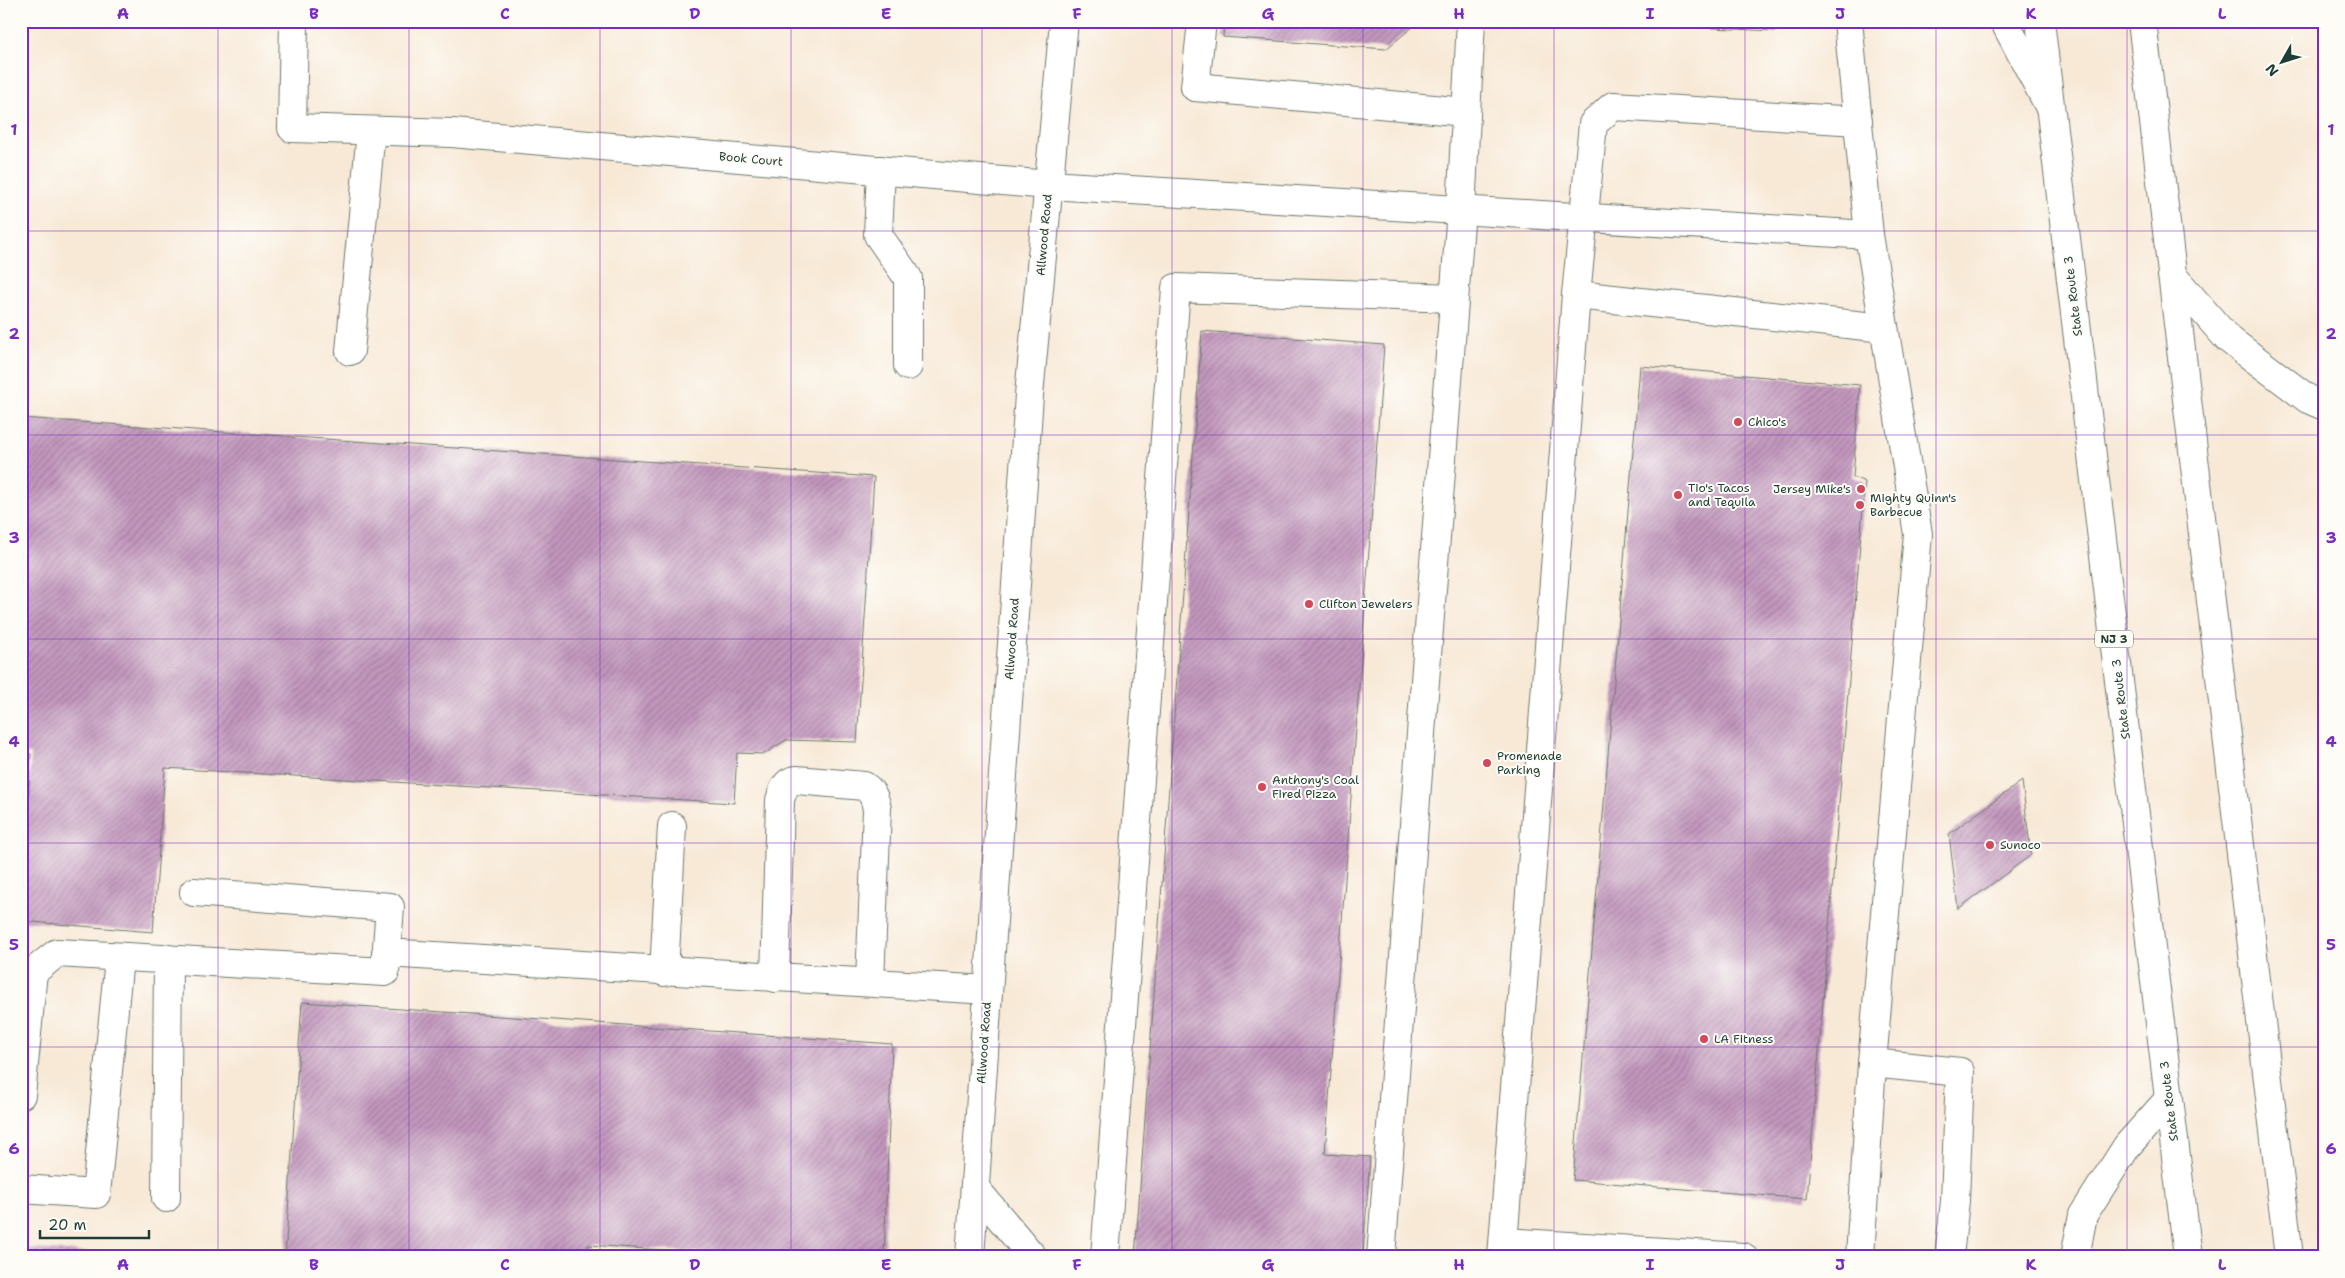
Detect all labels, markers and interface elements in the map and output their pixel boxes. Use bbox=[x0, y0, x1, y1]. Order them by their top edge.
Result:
text: A bbox=[117, 3, 129, 24]
text: B bbox=[309, 3, 319, 24]
text: C bbox=[500, 3, 510, 24]
text: D bbox=[689, 3, 701, 24]
text: E bbox=[881, 3, 891, 24]
text: F bbox=[1072, 3, 1082, 24]
text: G bbox=[1262, 3, 1275, 24]
text: H bbox=[1453, 3, 1465, 24]
text: I bbox=[1646, 3, 1655, 24]
text: J bbox=[1835, 3, 1845, 24]
text: K bbox=[2026, 3, 2037, 24]
text: L bbox=[2218, 3, 2227, 24]
north arrow bbox=[2258, 38, 2308, 88]
text: N bbox=[2261, 60, 2282, 80]
text: 1 bbox=[10, 119, 18, 140]
text: 1 bbox=[2327, 119, 2335, 140]
street label: Book Court bbox=[718, 148, 784, 170]
street label: Allwood Road bbox=[1032, 193, 1056, 277]
street label: State Route 3 bbox=[2060, 255, 2086, 337]
text: 2 bbox=[8, 323, 20, 344]
text: 2 bbox=[2325, 323, 2337, 344]
place label: Chico's bbox=[1748, 414, 1786, 430]
marker: Chico's bbox=[1732, 416, 1744, 428]
place label: Tio's Tacos and Tequila bbox=[1688, 480, 1756, 510]
place label: Jersey Mike's bbox=[1773, 481, 1851, 497]
marker: Jersey Mike's bbox=[1855, 483, 1867, 495]
marker: Tio's Tacos and Tequila bbox=[1672, 489, 1684, 501]
place label: Mighty Quinn's Barbecue bbox=[1870, 490, 1957, 520]
marker: Mighty Quinn's Barbecue bbox=[1854, 499, 1866, 511]
text: 3 bbox=[8, 527, 20, 548]
text: 3 bbox=[2325, 527, 2337, 548]
place label: Clifton Jewelers bbox=[1319, 596, 1413, 612]
street label: Allwood Road bbox=[1001, 597, 1023, 681]
marker: Clifton Jewelers bbox=[1303, 598, 1315, 610]
road number: NJ 3 bbox=[2095, 630, 2133, 648]
street label: State Route 3 bbox=[2108, 658, 2134, 740]
text: 4 bbox=[8, 731, 20, 752]
text: 4 bbox=[2325, 731, 2337, 752]
place label: Promenade Parking bbox=[1497, 748, 1562, 778]
marker: Promenade Parking bbox=[1481, 757, 1493, 769]
place label: Anthony's Coal Fired Pizza bbox=[1272, 772, 1359, 802]
marker: Anthony's Coal Fired Pizza bbox=[1256, 781, 1268, 793]
place label: Sunoco bbox=[2000, 837, 2041, 853]
marker: Sunoco bbox=[1984, 839, 1996, 851]
text: 5 bbox=[9, 934, 19, 955]
text: 5 bbox=[2326, 934, 2336, 955]
street label: Allwood Road bbox=[973, 1001, 995, 1085]
place label: LA Fitness bbox=[1714, 1031, 1774, 1047]
marker: LA Fitness bbox=[1698, 1033, 1710, 1045]
street label: State Route 3 bbox=[2156, 1060, 2182, 1142]
text: 6 bbox=[8, 1138, 20, 1159]
text: 6 bbox=[2325, 1138, 2337, 1159]
scale bar bbox=[40, 1208, 149, 1240]
text: 20 m bbox=[48, 1215, 87, 1235]
text: A bbox=[117, 1254, 129, 1275]
text: B bbox=[309, 1254, 319, 1275]
text: C bbox=[500, 1254, 510, 1275]
text: D bbox=[689, 1254, 701, 1275]
text: E bbox=[881, 1254, 891, 1275]
text: F bbox=[1072, 1254, 1082, 1275]
text: G bbox=[1262, 1254, 1275, 1275]
text: H bbox=[1453, 1254, 1465, 1275]
text: I bbox=[1646, 1254, 1655, 1275]
text: J bbox=[1835, 1254, 1845, 1275]
text: K bbox=[2026, 1254, 2037, 1275]
text: L bbox=[2218, 1254, 2227, 1275]

